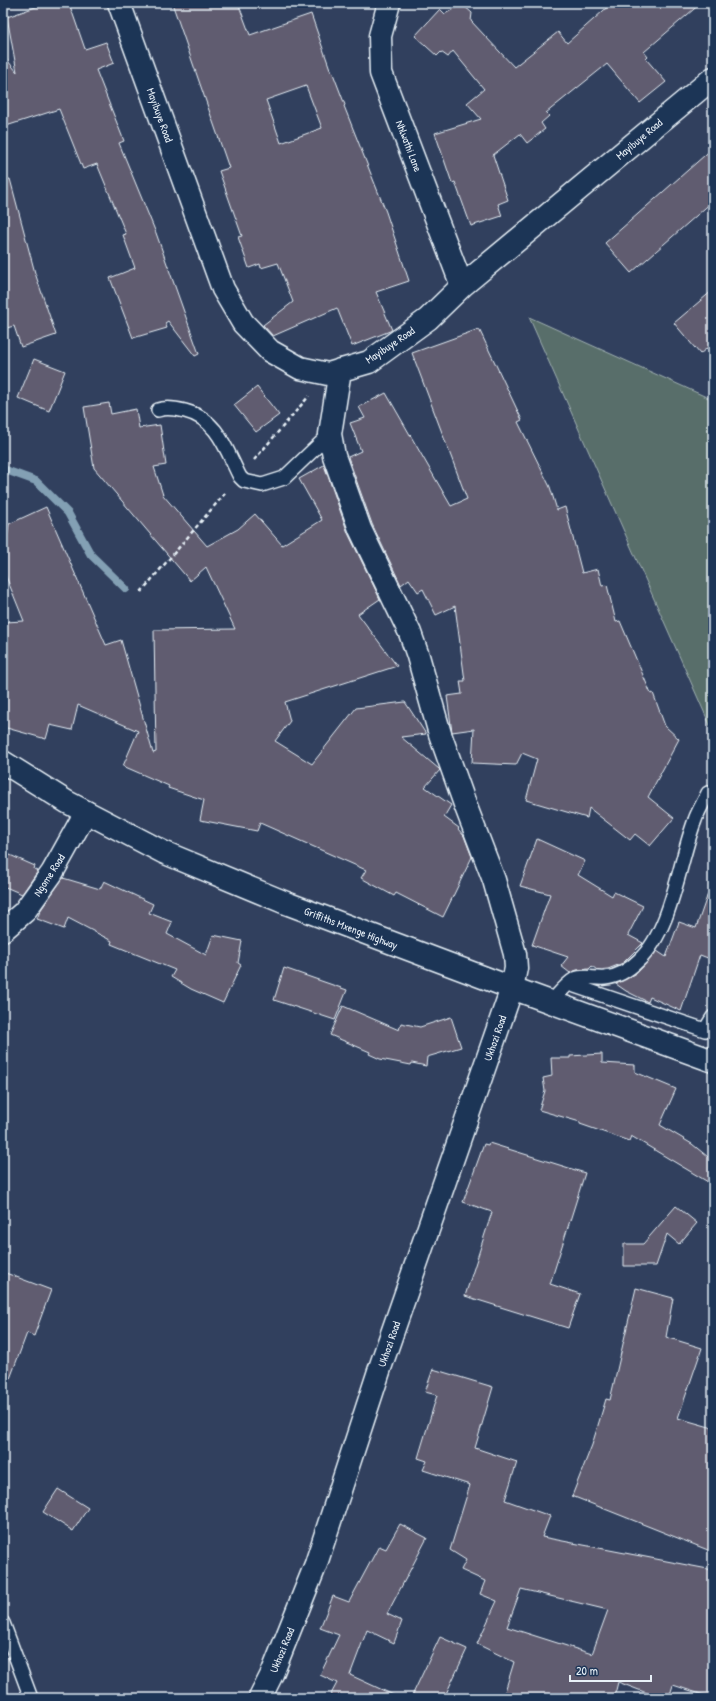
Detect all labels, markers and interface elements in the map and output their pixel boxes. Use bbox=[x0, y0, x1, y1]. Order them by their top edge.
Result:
street label: Mayibuye Road bbox=[144, 86, 176, 145]
street label: Mayibuye Road bbox=[613, 115, 666, 163]
street label: Nhlwathi Lane bbox=[393, 118, 425, 174]
street label: Mayibuye Road bbox=[363, 323, 418, 367]
street label: Ngome Road bbox=[30, 851, 68, 899]
street label: Griffiths Mxenge Highway bbox=[302, 904, 400, 952]
street label: Ukhozi Road bbox=[481, 1013, 510, 1063]
street label: Ukhozi Road bbox=[375, 1319, 404, 1369]
street label: Ukhozi Road bbox=[267, 1625, 298, 1675]
scale bar bbox=[570, 1657, 651, 1683]
text: 20 m bbox=[576, 1662, 598, 1679]

